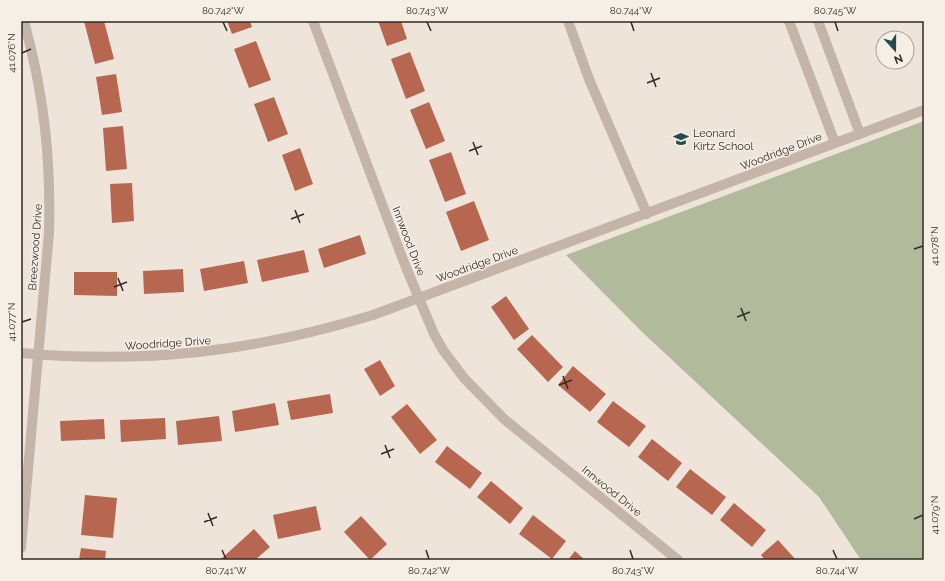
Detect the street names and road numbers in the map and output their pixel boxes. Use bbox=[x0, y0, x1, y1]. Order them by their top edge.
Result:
street label: Woodridge Drive bbox=[739, 130, 824, 173]
street label: Breezwood Drive bbox=[26, 203, 45, 291]
street label: Innwood Drive bbox=[389, 205, 428, 278]
street label: Woodridge Drive bbox=[434, 243, 520, 285]
street label: Woodridge Drive bbox=[125, 334, 212, 353]
street label: Innwood Drive bbox=[579, 463, 645, 520]

